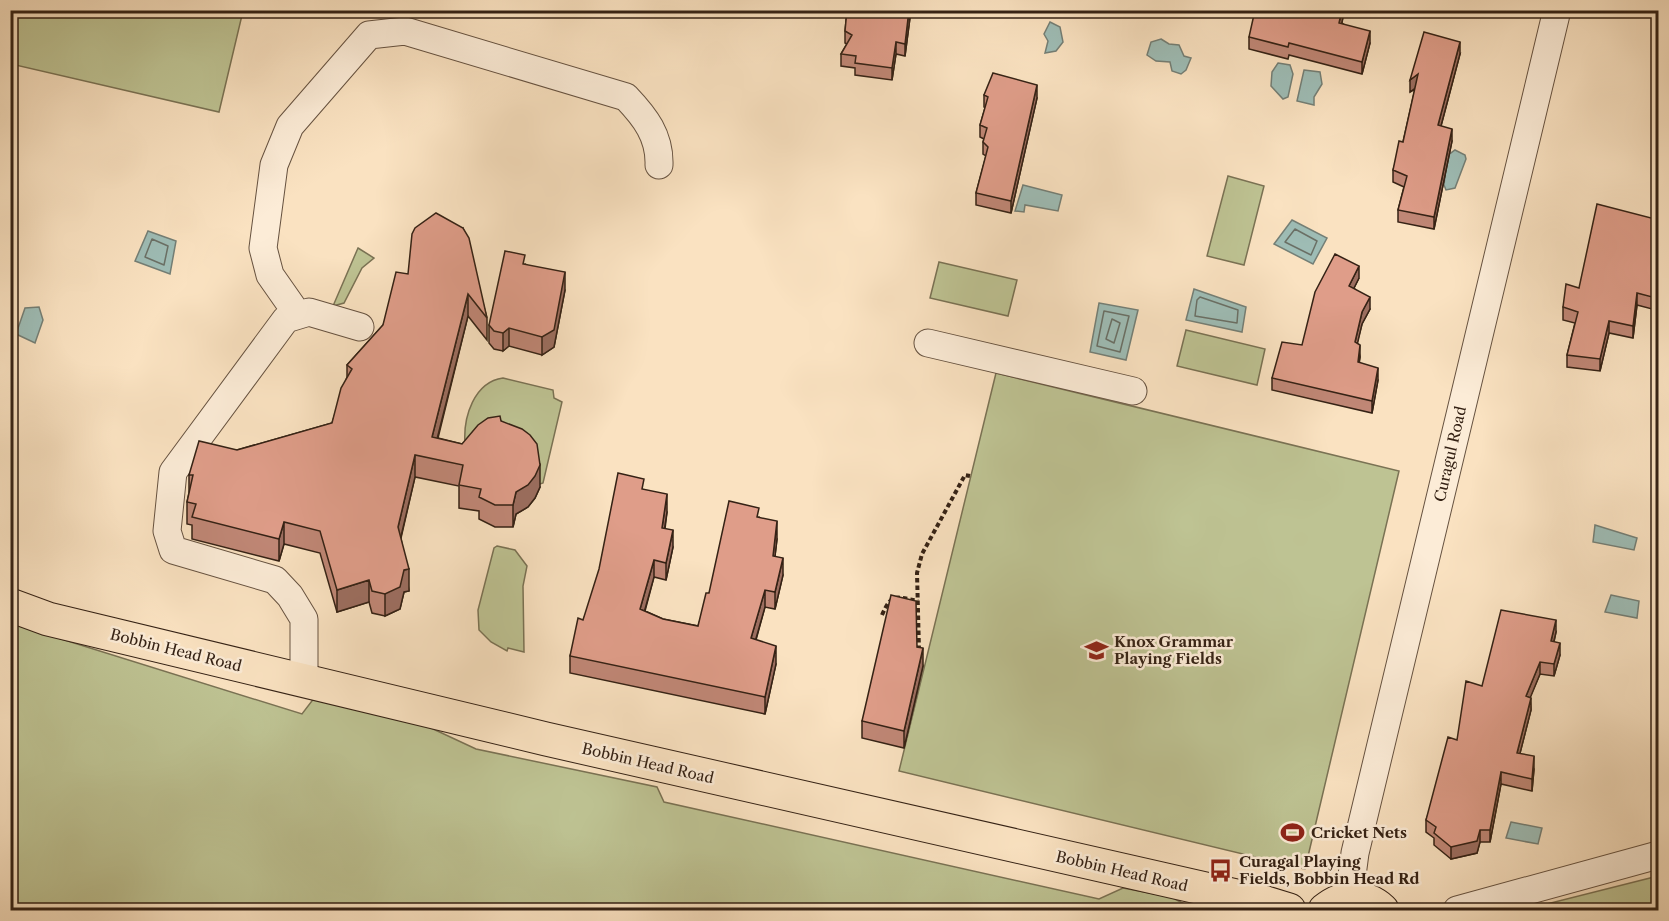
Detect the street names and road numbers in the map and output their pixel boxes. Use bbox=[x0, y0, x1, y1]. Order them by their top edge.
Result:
street label: Curagul Road bbox=[1430, 404, 1470, 504]
street label: Bobbin Head Road bbox=[108, 624, 244, 676]
street label: Bobbin Head Road bbox=[580, 739, 716, 787]
street label: Bobbin Head Road bbox=[1054, 847, 1190, 895]

